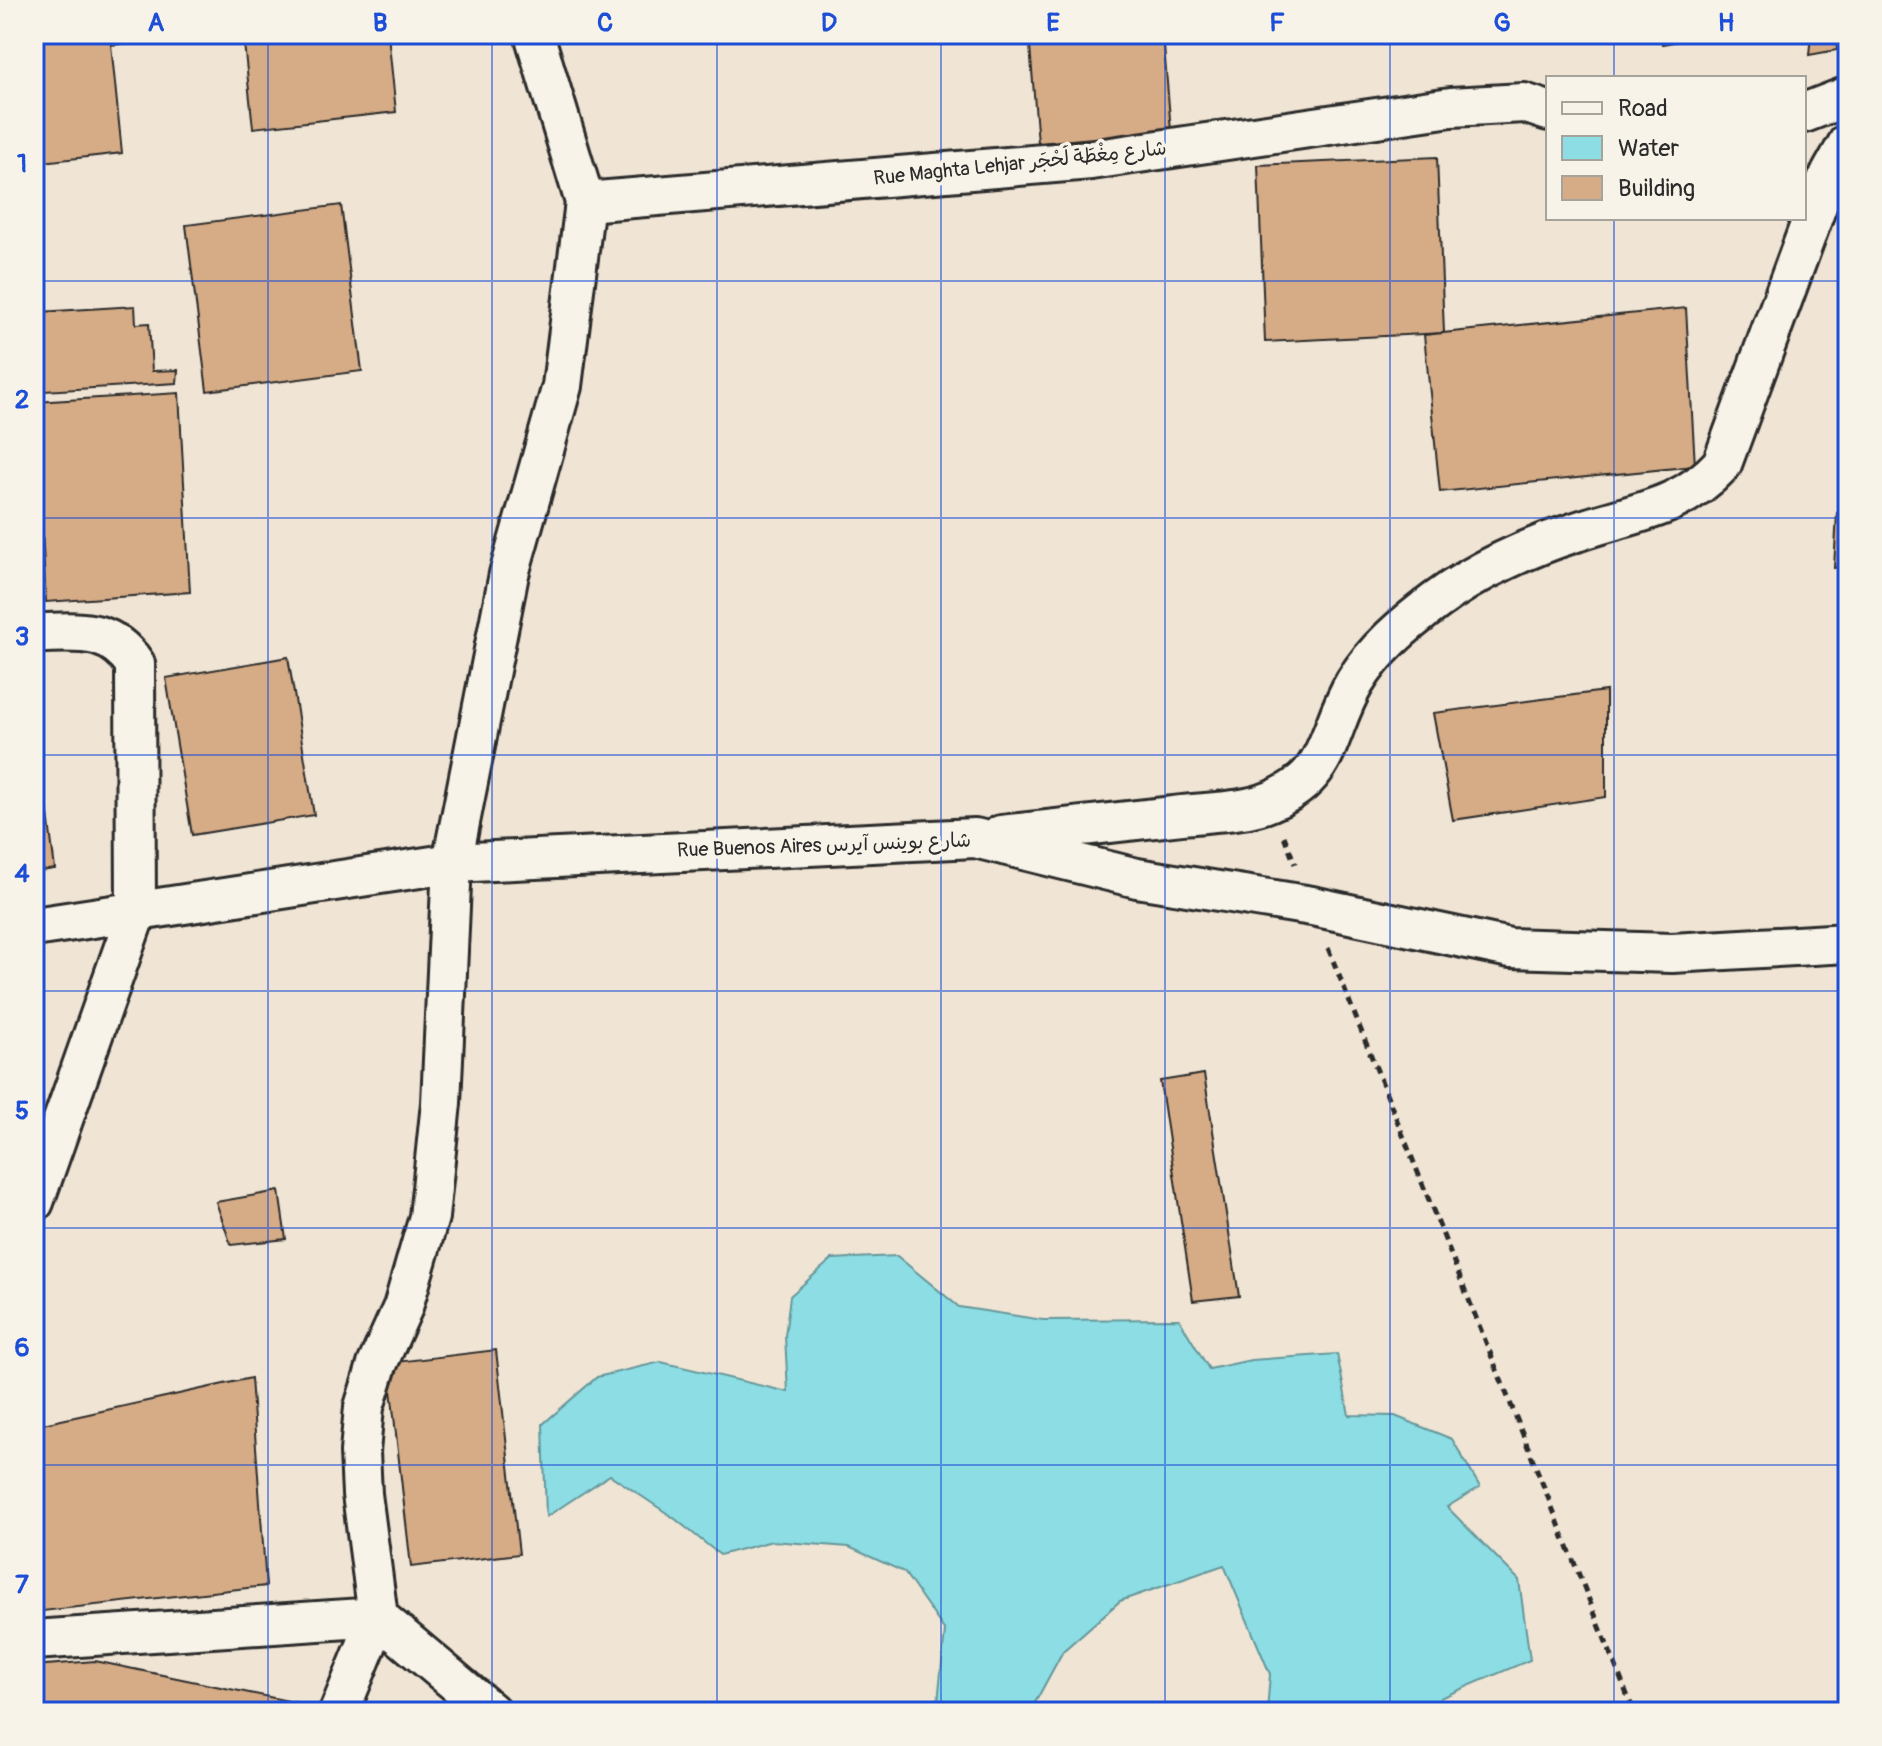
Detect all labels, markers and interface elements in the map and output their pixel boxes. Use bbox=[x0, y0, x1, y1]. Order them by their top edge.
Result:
text: A bbox=[148, 7, 165, 39]
text: B bbox=[373, 7, 387, 39]
text: C bbox=[597, 7, 613, 39]
text: D bbox=[821, 7, 837, 39]
text: E bbox=[1046, 7, 1060, 39]
text: F bbox=[1269, 7, 1285, 39]
text: G bbox=[1493, 7, 1511, 39]
text: H bbox=[1718, 7, 1734, 39]
legend bbox=[1546, 76, 1806, 220]
text: Road bbox=[1618, 94, 1668, 123]
street label: Rue Maghta Lehjar شارع مِغْطَة لَحْجَر bbox=[872, 134, 1168, 192]
text: Water bbox=[1618, 134, 1679, 163]
text: 1 bbox=[17, 148, 27, 180]
text: Building bbox=[1618, 174, 1695, 203]
text: 2 bbox=[15, 384, 29, 416]
text: 3 bbox=[15, 621, 29, 653]
street label: Rue Buenos Aires شارع بوينس آيرس bbox=[677, 827, 972, 864]
text: 4 bbox=[14, 858, 30, 890]
text: 5 bbox=[15, 1095, 29, 1127]
text: 6 bbox=[14, 1332, 30, 1364]
text: 7 bbox=[15, 1569, 29, 1601]

